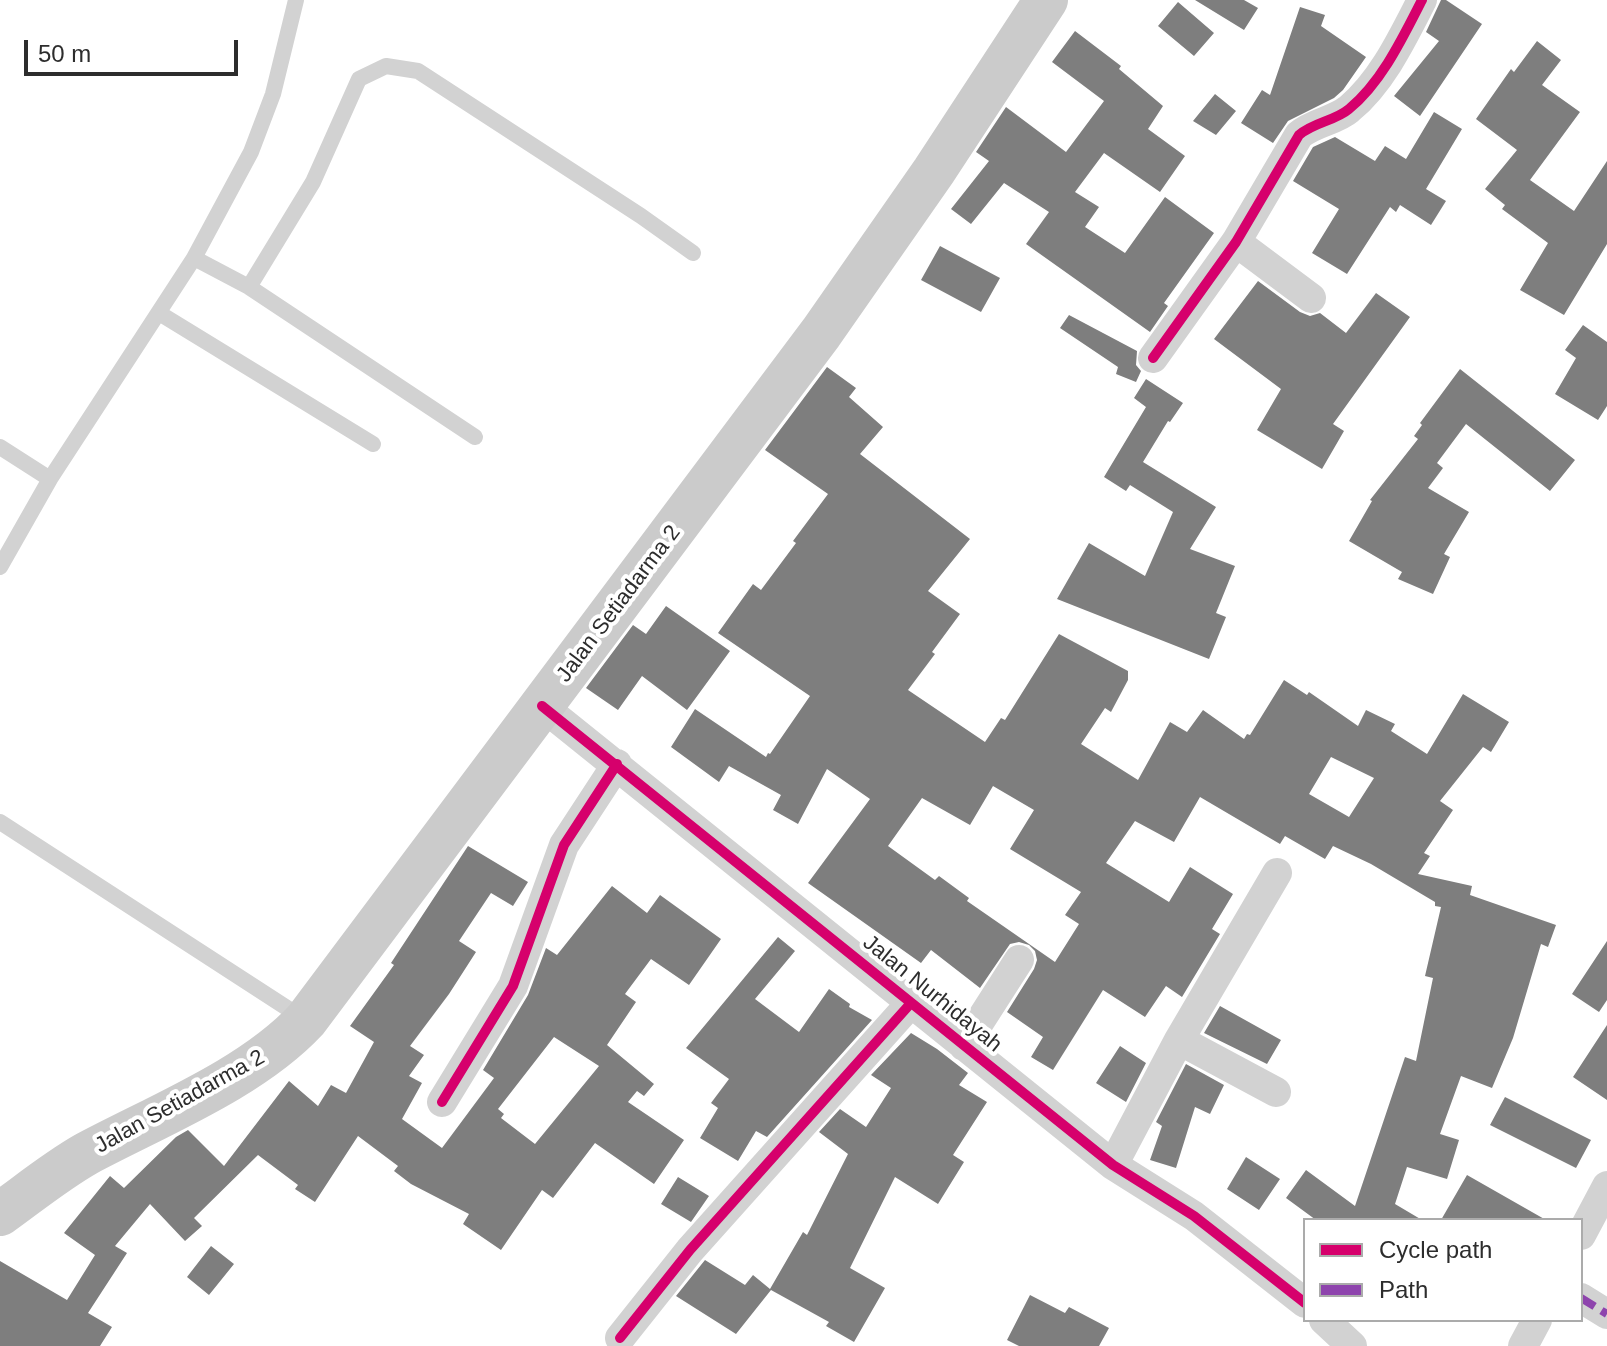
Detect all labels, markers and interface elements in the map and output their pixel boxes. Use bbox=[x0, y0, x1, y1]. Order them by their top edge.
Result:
scale bar bbox=[28, 24, 242, 74]
text: 50 m bbox=[38, 40, 91, 67]
street label: Jalan Setiadarma 2 bbox=[551, 520, 687, 688]
street label: Jalan Nurhidayah bbox=[857, 930, 1007, 1058]
street label: Jalan Setiadarma 2 bbox=[91, 1045, 269, 1159]
legend bbox=[1303, 1218, 1583, 1322]
text: Cycle path bbox=[1379, 1236, 1492, 1263]
text: Path bbox=[1379, 1276, 1428, 1303]

